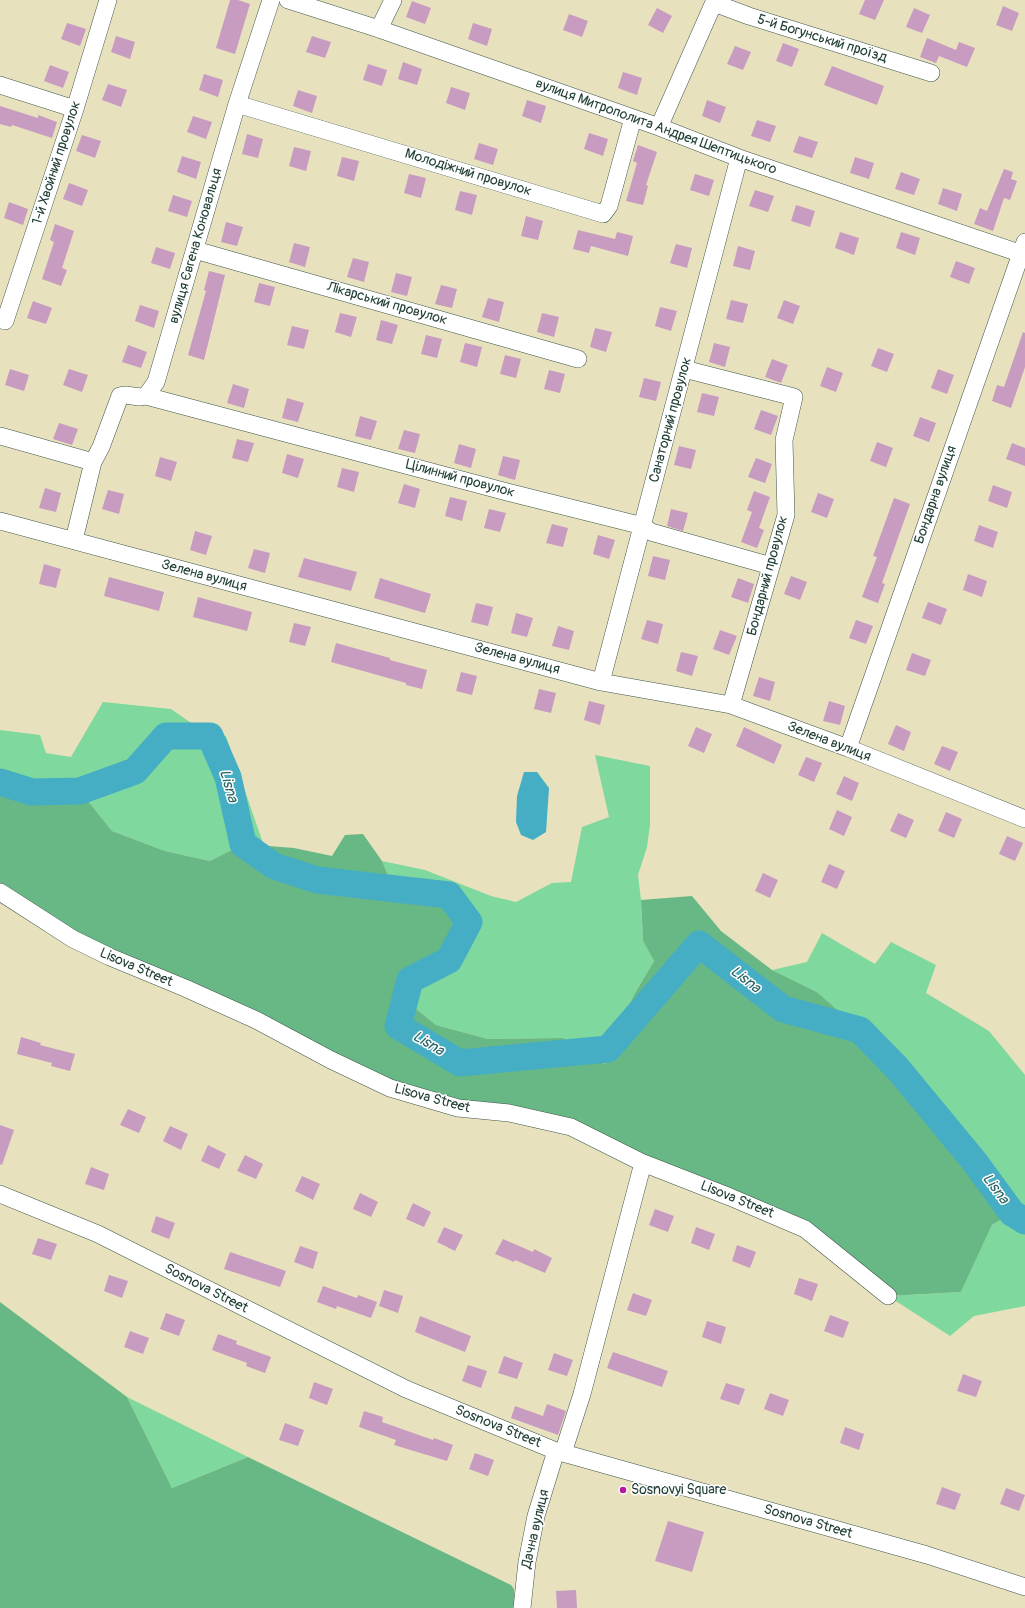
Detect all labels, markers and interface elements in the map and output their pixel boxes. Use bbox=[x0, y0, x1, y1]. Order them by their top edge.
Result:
street label: 5-й Богунський проїзд bbox=[755, 11, 889, 67]
street label: вулиця Митрополита Андрея Шептицького bbox=[533, 75, 779, 179]
street label: 1-й Хвойний провулок bbox=[29, 99, 85, 227]
street label: Молодіжний провулок bbox=[403, 146, 533, 200]
street label: вулиця Євгена Коновальця bbox=[166, 166, 226, 326]
street label: Лікарський провулок bbox=[325, 279, 449, 329]
street label: Санаторний провулок bbox=[646, 356, 696, 484]
street label: Бондарна вулиця bbox=[911, 444, 961, 546]
street label: Цілинний провулок bbox=[404, 456, 516, 502]
street label: Бондарний провулок bbox=[744, 514, 792, 638]
street label: Зелена вулиця bbox=[159, 557, 249, 595]
street label: Зелена вулиця bbox=[472, 640, 562, 678]
street label: Зелена вулиця bbox=[785, 718, 873, 766]
water label: Lisna bbox=[215, 768, 241, 804]
street label: Lisova Street bbox=[97, 945, 175, 991]
water label: Lisna bbox=[726, 963, 764, 997]
water label: Lisna bbox=[409, 1028, 447, 1060]
street label: Lisova Street bbox=[392, 1081, 472, 1117]
water label: Lisna bbox=[978, 1170, 1012, 1208]
street label: Lisova Street bbox=[698, 1178, 776, 1222]
street label: Sosnova Street bbox=[161, 1261, 251, 1317]
street label: Sosnova Street bbox=[452, 1402, 544, 1452]
place label: Sosnovyi Square bbox=[631, 1482, 726, 1498]
marker: Sosnovyi Square bbox=[618, 1485, 628, 1495]
street label: Дачна вулиця bbox=[519, 1488, 553, 1570]
street label: Sosnova Street bbox=[762, 1501, 854, 1543]

